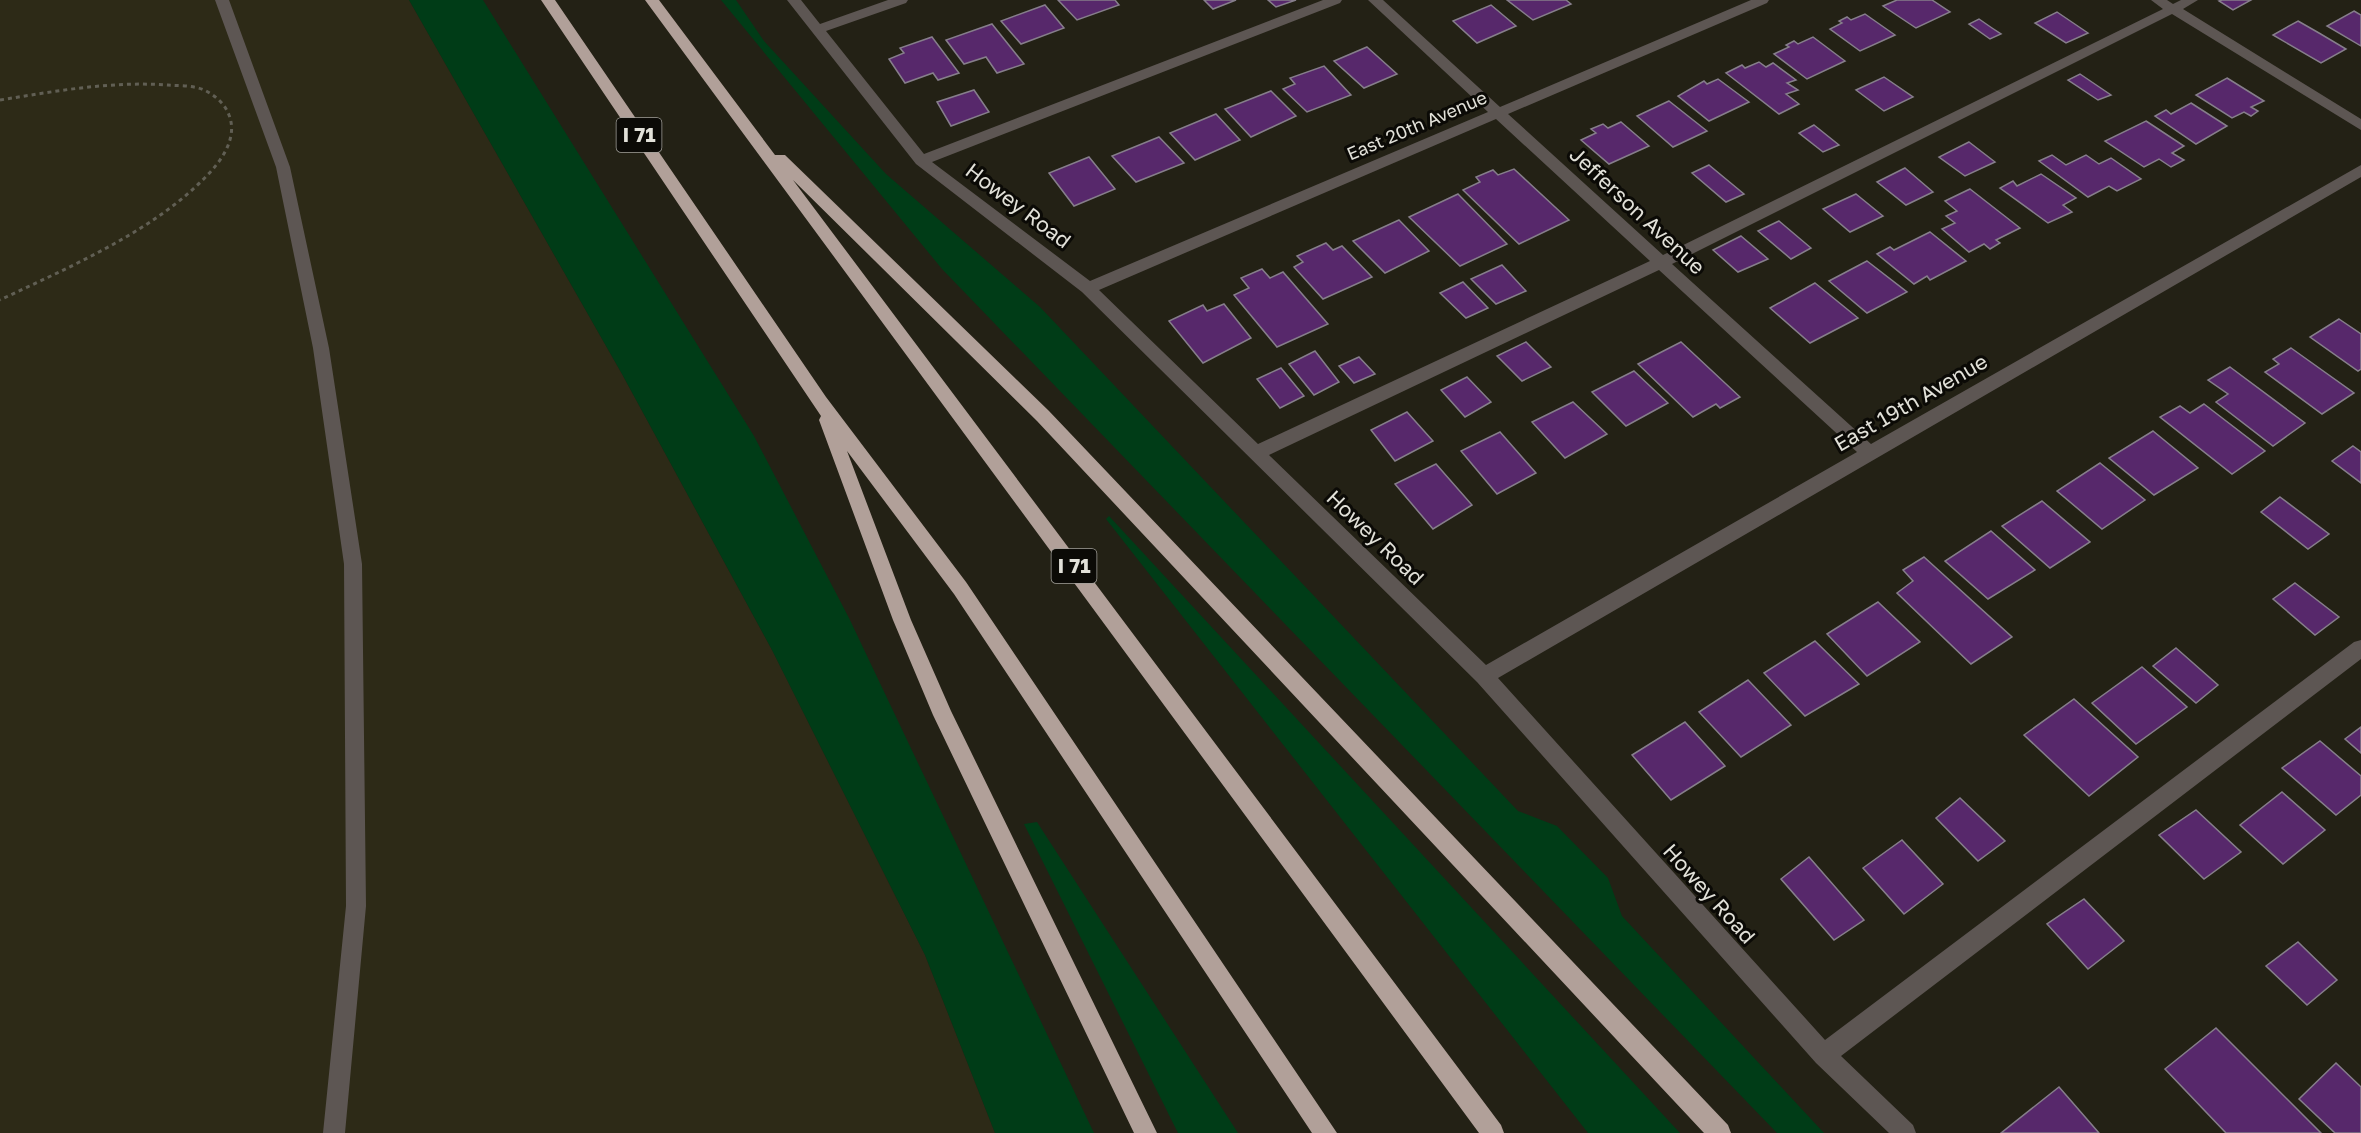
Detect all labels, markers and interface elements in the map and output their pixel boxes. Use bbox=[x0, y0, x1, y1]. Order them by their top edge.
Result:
street label: East 20th Avenue bbox=[1343, 86, 1490, 165]
road number: I 71 bbox=[616, 118, 662, 152]
street label: Jefferson Avenue bbox=[1565, 141, 1711, 280]
street label: Howey Road bbox=[961, 157, 1076, 253]
street label: East 19th Avenue bbox=[1829, 348, 1992, 457]
street label: Howey Road bbox=[1322, 484, 1430, 590]
road number: I 71 bbox=[1052, 549, 1096, 583]
street label: Howey Road bbox=[1658, 838, 1761, 949]

